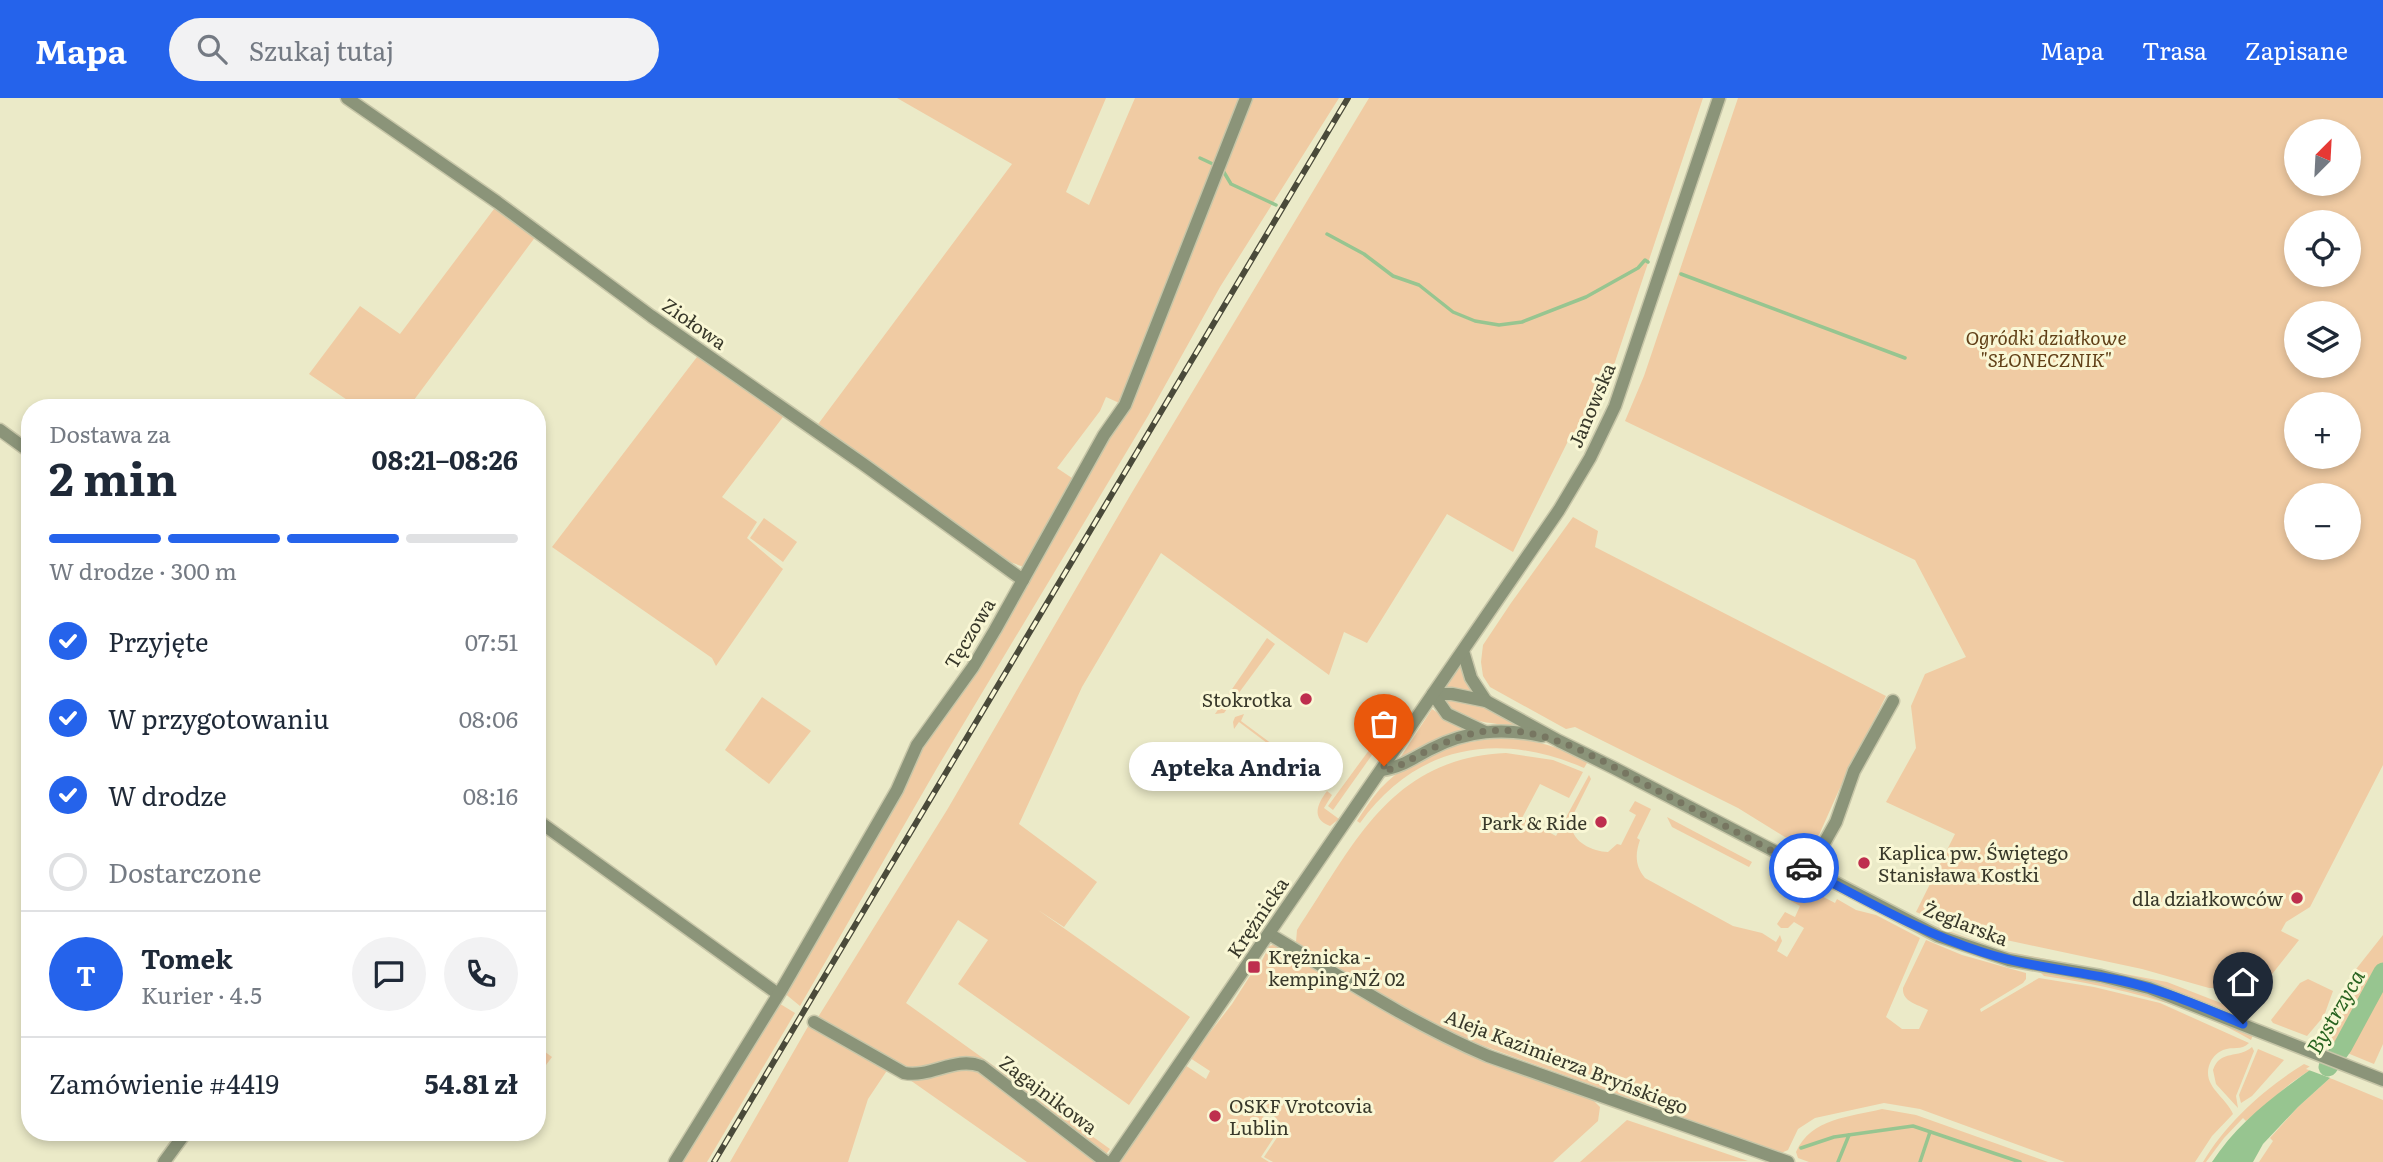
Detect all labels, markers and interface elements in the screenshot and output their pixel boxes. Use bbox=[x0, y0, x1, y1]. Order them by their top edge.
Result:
search box bbox=[169, 18, 659, 81]
text: Mapa bbox=[35, 25, 127, 74]
icon: search bbox=[193, 30, 231, 68]
text: Szukaj tutaj bbox=[249, 30, 394, 69]
text: Mapa bbox=[2040, 32, 2104, 67]
text: Trasa bbox=[2142, 32, 2207, 67]
text: Zapisane bbox=[2245, 32, 2348, 67]
north arrow bbox=[2284, 119, 2361, 196]
map controls bbox=[2284, 119, 2361, 560]
button: locate bbox=[2284, 210, 2361, 287]
street label: Ziołowa bbox=[657, 291, 734, 356]
button: layers bbox=[2284, 301, 2361, 378]
park label: Ogródki działkowe "SŁONECZNIK" bbox=[1965, 323, 2127, 373]
street label: Janowska bbox=[1561, 357, 1622, 452]
button: + bbox=[2284, 392, 2361, 469]
text: Dostawa za bbox=[49, 416, 171, 450]
text: 08:21–08:26 bbox=[372, 439, 518, 478]
text: 2 min bbox=[49, 442, 178, 510]
button: − bbox=[2284, 483, 2361, 560]
text: W drodze · 300 m bbox=[49, 553, 237, 587]
street label: Tęczowa bbox=[937, 591, 1002, 674]
text: Przyjęte bbox=[108, 621, 209, 660]
icon: check bbox=[49, 622, 87, 660]
text: 07:51 bbox=[465, 624, 518, 658]
place label: Stokrotka bbox=[1202, 685, 1293, 713]
marker: Stokrotka bbox=[1298, 691, 1314, 707]
pin bbox=[1354, 694, 1414, 766]
text: W przygotowaniu bbox=[108, 698, 329, 737]
icon: check bbox=[49, 699, 87, 737]
text: 08:06 bbox=[459, 701, 518, 735]
icon: bag bbox=[1365, 705, 1403, 743]
callout: Apteka Andria bbox=[1128, 742, 1342, 790]
text: Apteka Andria bbox=[1151, 749, 1321, 783]
text: W drodze bbox=[108, 775, 227, 814]
icon: check bbox=[49, 776, 87, 814]
text: 08:16 bbox=[463, 778, 518, 812]
place label: Park & Ride bbox=[1481, 808, 1587, 836]
marker: Park & Ride bbox=[1593, 814, 1609, 830]
courier bbox=[1769, 833, 1839, 903]
place label: Kaplica pw. Świętego Stanisława Kostki bbox=[1878, 838, 2068, 888]
icon: car bbox=[1785, 849, 1823, 887]
text: Dostarczone bbox=[108, 852, 261, 891]
marker: Kaplica pw. Świętego Stanisława Kostki bbox=[1856, 855, 1872, 871]
street label: Krężnicka bbox=[1220, 870, 1295, 963]
place label: dla działkowców bbox=[2132, 884, 2284, 912]
marker: dla działkowców bbox=[2289, 890, 2305, 906]
street label: Żeglarska bbox=[1920, 894, 2013, 952]
button: chat bbox=[352, 937, 426, 1011]
button: phone bbox=[444, 937, 518, 1011]
text: Tomek bbox=[141, 938, 233, 977]
place label: Krężnicka - kemping NŻ 02 bbox=[1268, 942, 1405, 992]
pin bbox=[2213, 952, 2273, 1024]
text: T bbox=[76, 955, 96, 994]
marker: Krężnicka - kemping NŻ 02 bbox=[1246, 959, 1262, 975]
icon: home bbox=[2224, 963, 2262, 1001]
water label: Bystrzyca bbox=[2297, 963, 2371, 1059]
text: Kurier · 4.5 bbox=[141, 977, 262, 1011]
street label: Aleja Kazimierza Bryńskiego bbox=[1441, 1002, 1693, 1120]
street label: Zagajnikowa bbox=[994, 1048, 1105, 1141]
text: Zamówienie #4419 bbox=[49, 1063, 279, 1102]
text: 54.81 zł bbox=[424, 1063, 518, 1102]
place label: OSKF Vrotcovia Lublin bbox=[1229, 1091, 1373, 1141]
marker: OSKF Vrotcovia Lublin bbox=[1207, 1108, 1223, 1124]

